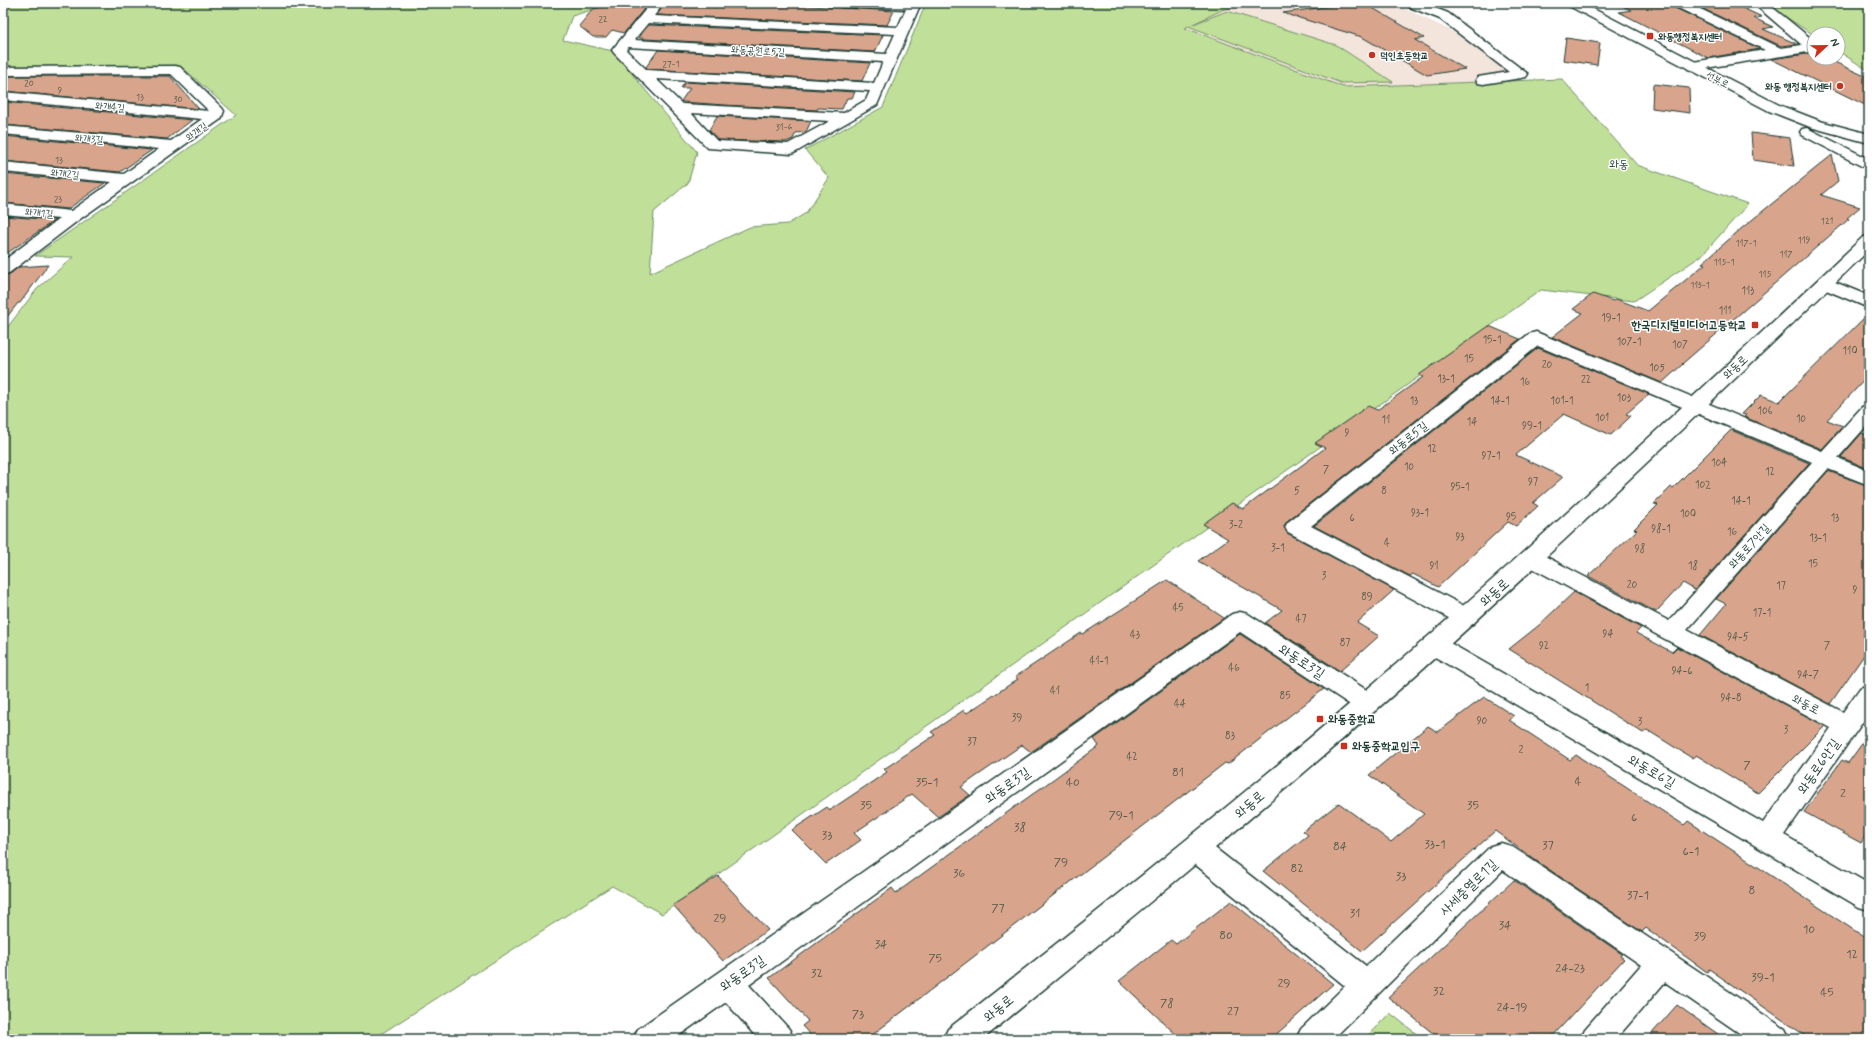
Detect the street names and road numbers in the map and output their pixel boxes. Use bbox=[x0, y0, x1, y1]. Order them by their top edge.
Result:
street label: 와동공원로5길 bbox=[730, 44, 785, 59]
street label: 선부로 bbox=[1704, 69, 1731, 92]
street label: 와개4길 bbox=[94, 99, 125, 116]
street label: 와개길 bbox=[183, 120, 210, 144]
street label: 와개3길 bbox=[74, 132, 104, 147]
street label: 와개2길 bbox=[50, 167, 80, 182]
street label: 와개1길 bbox=[24, 206, 54, 221]
street label: 와동로 bbox=[1720, 352, 1752, 383]
street label: 와동로5길 bbox=[1386, 418, 1432, 459]
street label: 와동로7안길 bbox=[1725, 520, 1775, 573]
street label: 와동로 bbox=[1476, 575, 1513, 611]
street label: 와동로3길 bbox=[1275, 640, 1329, 684]
street label: 와동로 bbox=[1789, 691, 1822, 719]
street label: 와동로6안길 bbox=[1793, 735, 1845, 798]
street label: 와동로6길 bbox=[1624, 751, 1679, 793]
street label: 와동로3길 bbox=[981, 763, 1034, 808]
street label: 와동로 bbox=[1231, 787, 1268, 823]
street label: 사세충열로1길 bbox=[1436, 855, 1502, 920]
street label: 와동로3길 bbox=[716, 951, 769, 996]
street label: 와동로 bbox=[980, 991, 1017, 1026]

